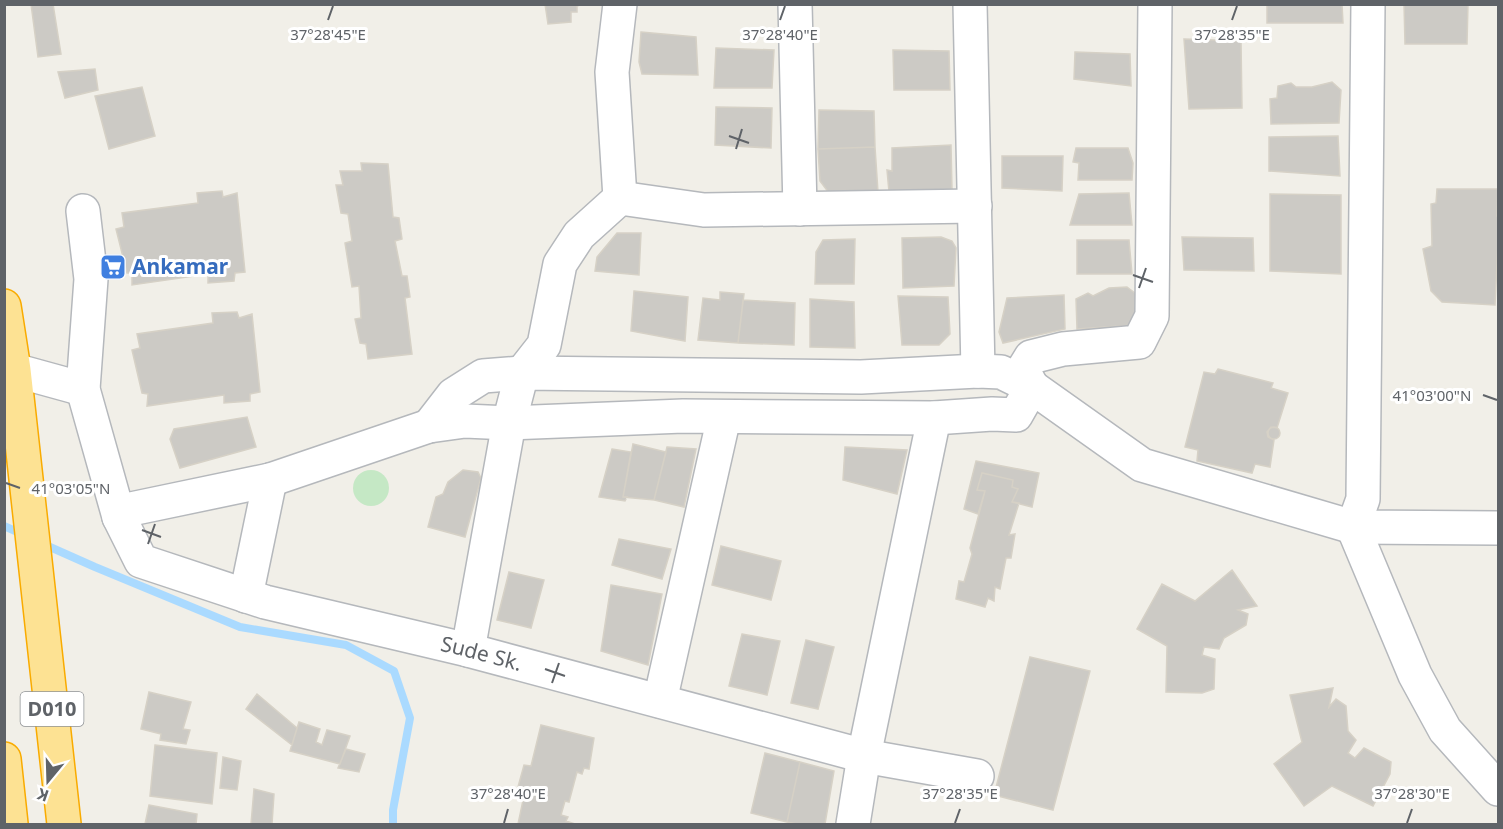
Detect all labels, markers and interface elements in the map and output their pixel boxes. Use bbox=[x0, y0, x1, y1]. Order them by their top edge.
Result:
text: 37°28'45"E bbox=[290, 24, 366, 44]
text: 37°28'40"E bbox=[742, 24, 818, 44]
text: 37°28'35"E bbox=[1194, 24, 1270, 44]
supermarket icon: Ankamar bbox=[98, 252, 128, 282]
place label: Ankamar bbox=[132, 252, 229, 280]
text: 41°03'00"N bbox=[1393, 385, 1471, 405]
text: 41°03'05"N bbox=[32, 478, 110, 498]
street label: Sude Sk. bbox=[438, 629, 525, 677]
road number: D010 bbox=[20, 692, 84, 726]
north arrow bbox=[18, 751, 78, 811]
text: K bbox=[34, 783, 52, 807]
text: 37°28'40"E bbox=[470, 783, 546, 803]
text: 37°28'35"E bbox=[922, 783, 998, 803]
text: 37°28'30"E bbox=[1374, 783, 1450, 803]

